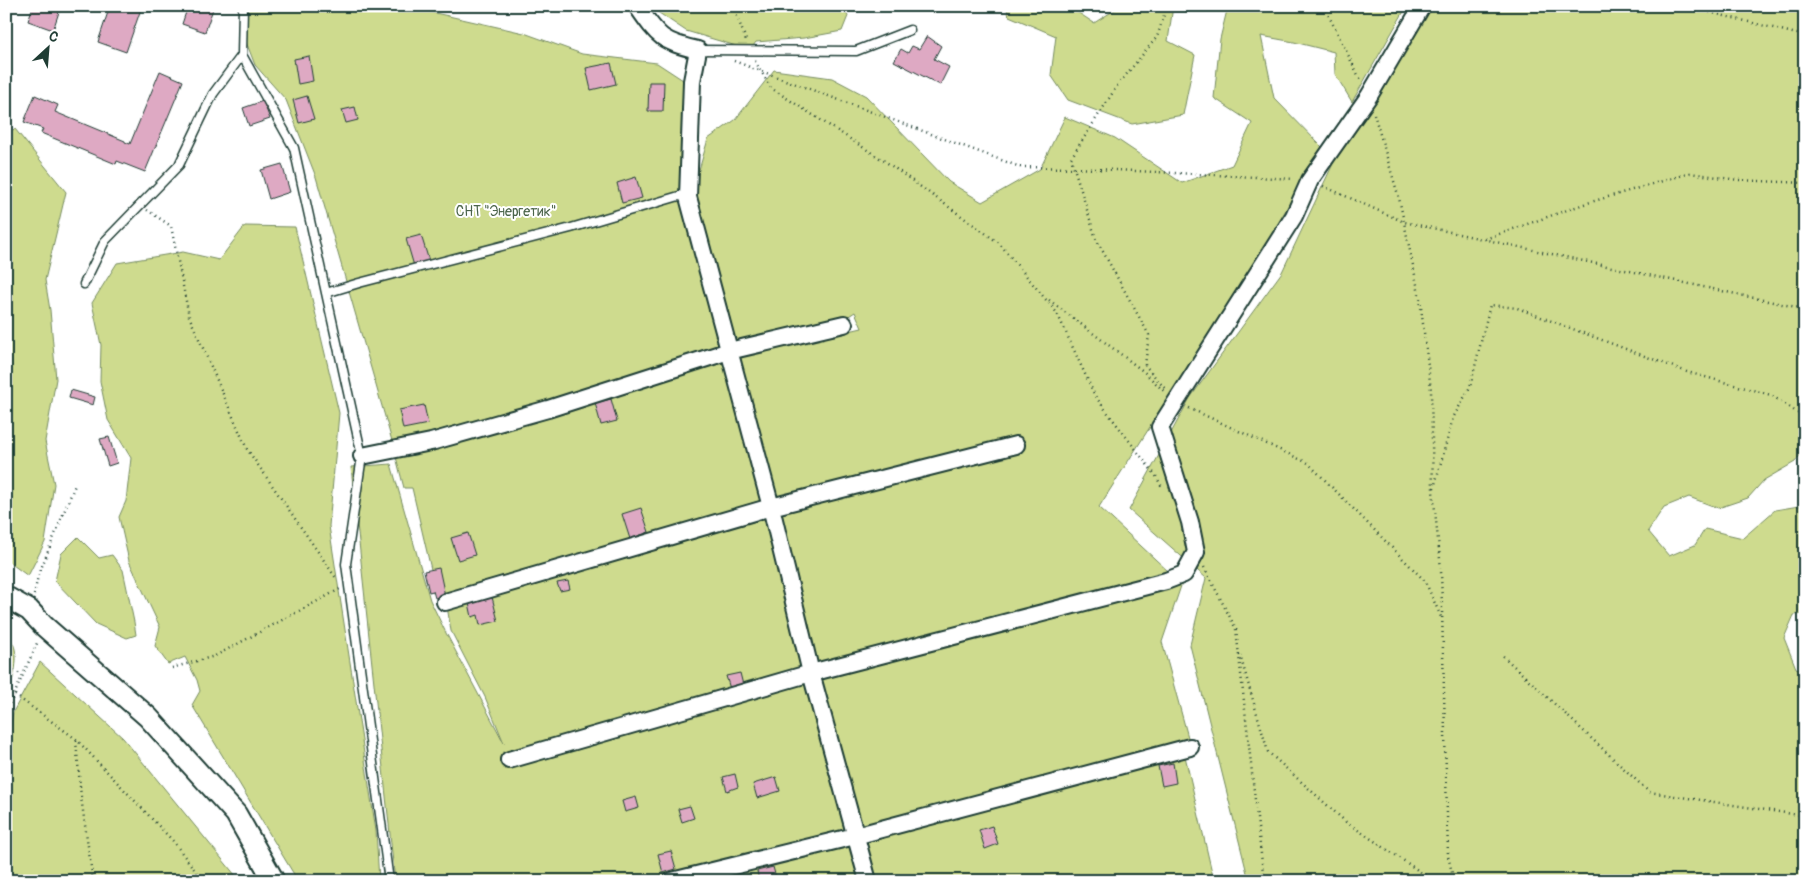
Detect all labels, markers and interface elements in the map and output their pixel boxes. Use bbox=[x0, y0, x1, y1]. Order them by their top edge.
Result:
north arrow bbox=[22, 22, 72, 72]
text: С bbox=[46, 27, 61, 46]
park label: СНТ "Энергетик" bbox=[456, 203, 556, 220]

